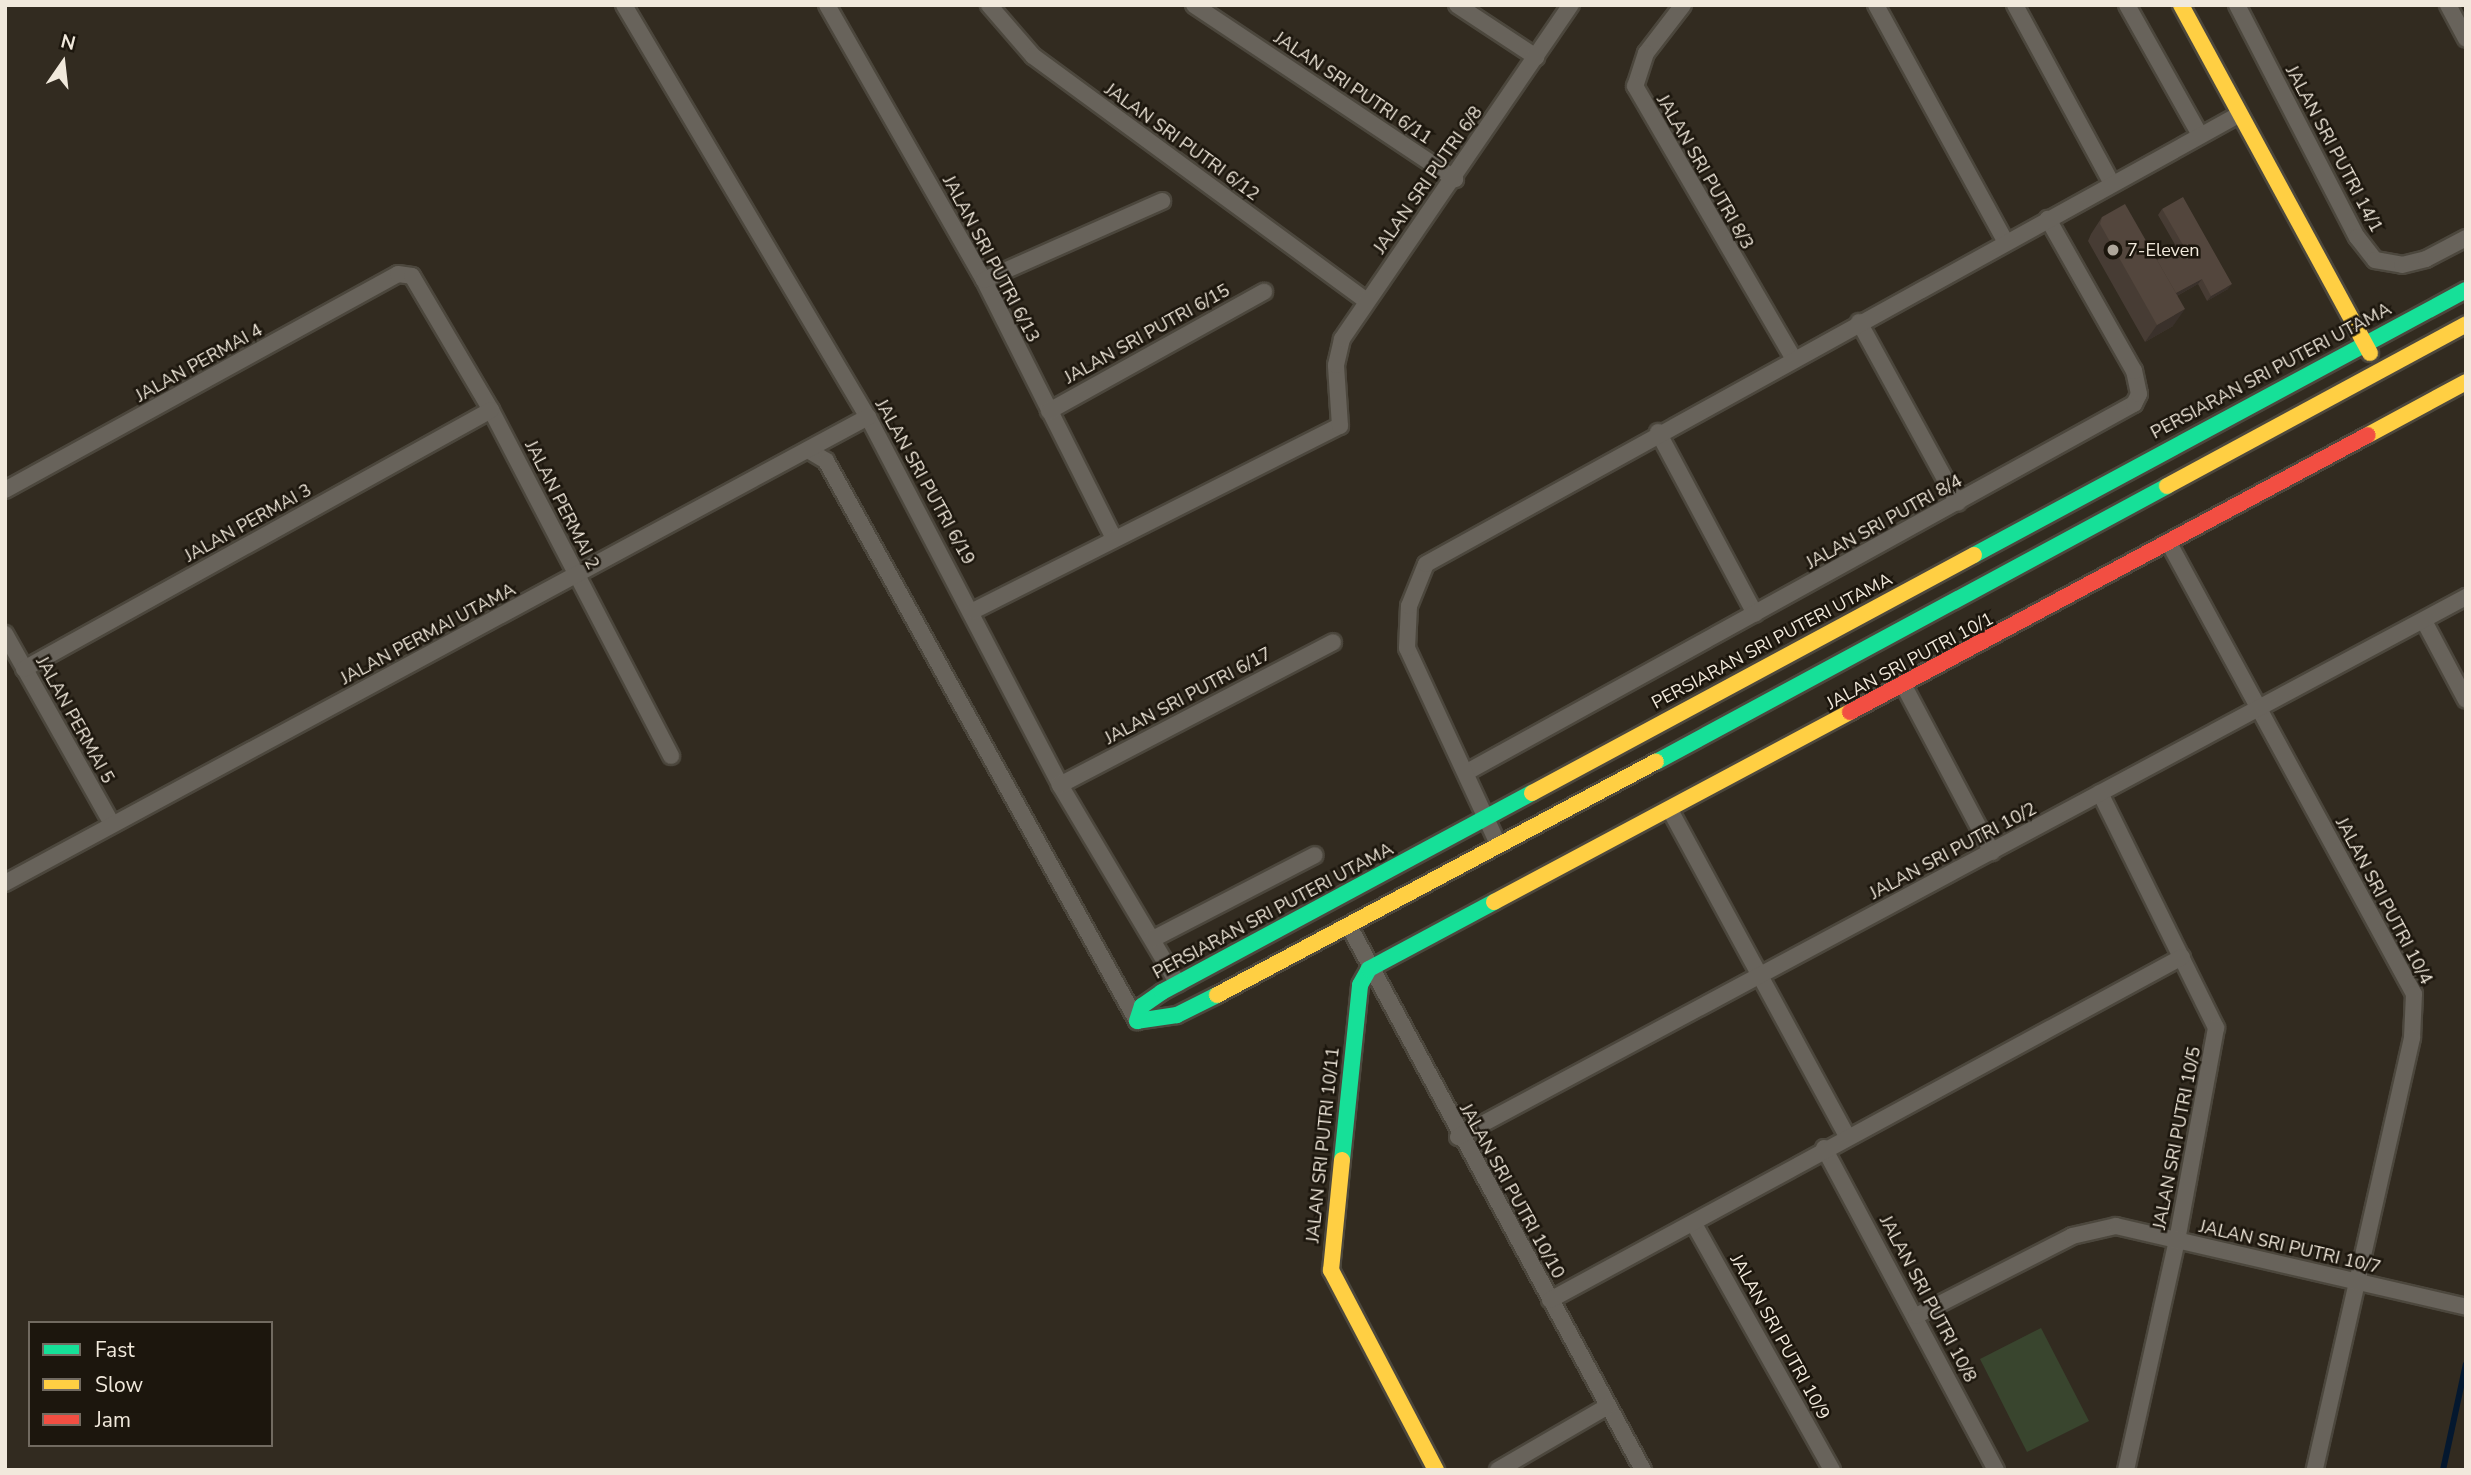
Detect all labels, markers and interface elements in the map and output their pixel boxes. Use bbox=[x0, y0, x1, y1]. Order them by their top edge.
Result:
street label: JALAN SRI PUTRI 6/11 bbox=[1270, 27, 1436, 149]
north arrow bbox=[28, 28, 98, 98]
text: N bbox=[58, 28, 78, 57]
street label: JALAN SRI PUTRI 14/1 bbox=[2281, 62, 2387, 236]
street label: JALAN SRI PUTRI 6/12 bbox=[1100, 79, 1264, 205]
street label: JALAN SRI PUTRI 8/3 bbox=[1652, 91, 1758, 253]
street label: JALAN SRI PUTRI 6/8 bbox=[1369, 102, 1487, 258]
street label: JALAN SRI PUTRI 6/13 bbox=[938, 172, 1044, 346]
place label: 7-Eleven bbox=[2127, 239, 2200, 261]
marker: 7-Eleven bbox=[2105, 242, 2121, 258]
street label: JALAN SRI PUTRI 6/15 bbox=[1060, 279, 1234, 389]
street label: PERSIARAN SRI PUTERI UTAMA bbox=[2147, 298, 2395, 444]
street label: JALAN PERMAI 4 bbox=[132, 319, 266, 407]
street label: JALAN SRI PUTRI 6/19 bbox=[870, 395, 980, 569]
street label: JALAN PERMAI 2 bbox=[520, 437, 604, 573]
street label: JALAN SRI PUTRI 8/4 bbox=[1802, 470, 1966, 574]
street label: JALAN PERMAI 3 bbox=[181, 479, 315, 567]
street label: PERSIARAN SRI PUTERI UTAMA bbox=[1648, 568, 1896, 714]
street label: JALAN PERMAI UTAMA bbox=[337, 579, 519, 689]
street label: JALAN SRI PUTRI 10/1 bbox=[1823, 608, 1997, 714]
street label: JALAN SRI PUTRI 6/17 bbox=[1101, 643, 1275, 749]
street label: JALAN PERMAI 5 bbox=[31, 653, 119, 787]
street label: JALAN SRI PUTRI 10/2 bbox=[1866, 798, 2040, 904]
street label: JALAN SRI PUTRI 10/4 bbox=[2331, 814, 2437, 988]
street label: PERSIARAN SRI PUTERI UTAMA bbox=[1149, 838, 1397, 984]
street label: JALAN SRI PUTRI 10/5 bbox=[2149, 1045, 2205, 1231]
street label: JALAN SRI PUTRI 10/11 bbox=[1302, 1046, 1344, 1244]
street label: JALAN SRI PUTRI 10/10 bbox=[1455, 1100, 1569, 1282]
street label: JALAN SRI PUTRI 10/8 bbox=[1875, 1212, 1981, 1386]
street label: JALAN SRI PUTRI 10/7 bbox=[2197, 1216, 2383, 1278]
street label: JALAN SRI PUTRI 10/9 bbox=[1725, 1250, 1835, 1424]
legend bbox=[28, 1321, 273, 1447]
text: Fast bbox=[95, 1336, 135, 1364]
text: Slow bbox=[95, 1371, 143, 1399]
text: Jam bbox=[95, 1406, 131, 1434]

